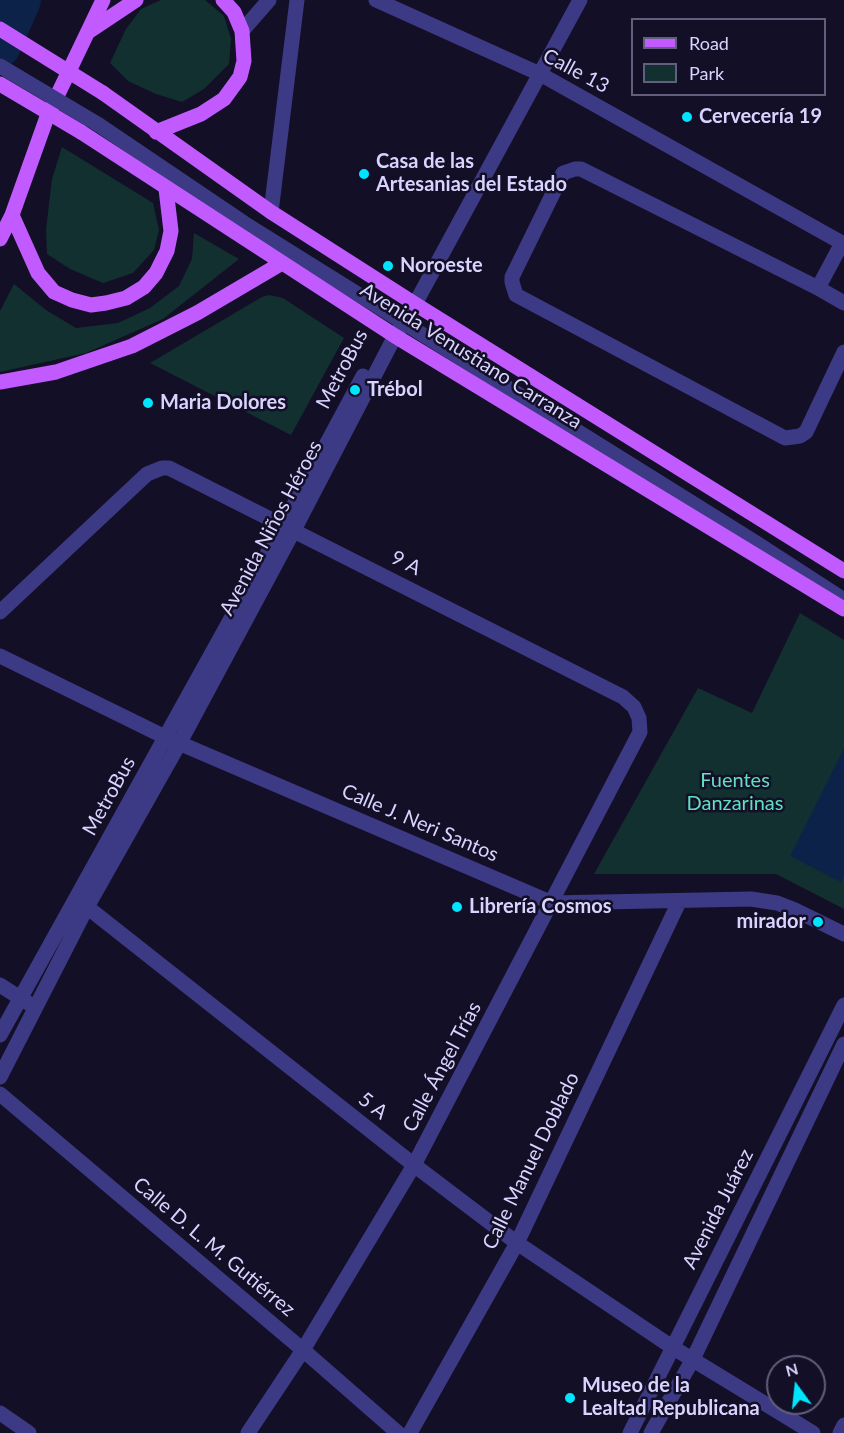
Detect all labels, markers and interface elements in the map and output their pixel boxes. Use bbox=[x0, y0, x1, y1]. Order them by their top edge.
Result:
legend bbox=[631, 18, 826, 96]
text: Road bbox=[689, 32, 729, 54]
street label: Calle 13 bbox=[539, 44, 613, 98]
text: Park bbox=[689, 62, 724, 84]
place label: Cervecería 19 bbox=[699, 105, 822, 129]
marker: Cervecería 19 bbox=[680, 110, 694, 124]
place label: Casa de las Artesanias del Estado bbox=[376, 150, 567, 197]
marker: Casa de las Artesanias del Estado bbox=[357, 167, 371, 181]
place label: Noroeste bbox=[400, 254, 483, 278]
marker: Noroeste bbox=[381, 259, 395, 273]
street label: Avenida Venustiano Carranza bbox=[356, 278, 586, 434]
street label: MetroBus bbox=[311, 325, 373, 413]
place label: Trébol bbox=[367, 378, 423, 402]
marker: Trébol bbox=[348, 383, 362, 397]
place label: Maria Dolores bbox=[160, 391, 286, 415]
marker: Maria Dolores bbox=[141, 396, 155, 410]
street label: Avenida Niños Héroes bbox=[215, 436, 327, 620]
street label: 9 A bbox=[387, 545, 425, 581]
street label: MetroBus bbox=[78, 752, 140, 840]
park label: Fuentes Danzarinas bbox=[687, 769, 783, 816]
street label: Calle J. Neri Santos bbox=[338, 779, 502, 867]
place label: Librería Cosmos bbox=[469, 895, 612, 919]
marker: Librería Cosmos bbox=[450, 900, 464, 914]
place label: mirador bbox=[736, 910, 806, 934]
marker: mirador bbox=[811, 915, 825, 929]
street label: Calle Ángel Trías bbox=[398, 998, 486, 1136]
street label: Calle Manuel Doblado bbox=[478, 1068, 584, 1254]
street label: 5 A bbox=[354, 1087, 392, 1125]
street label: Avenida Juárez bbox=[678, 1145, 758, 1273]
street label: Calle D. L. M. Gutiérrez bbox=[128, 1172, 300, 1322]
north arrow bbox=[766, 1355, 826, 1415]
text: N bbox=[783, 1358, 800, 1380]
place label: Museo de la Lealtad Republicana bbox=[582, 1374, 760, 1421]
marker: Museo de la Lealtad Republicana bbox=[563, 1391, 577, 1405]

